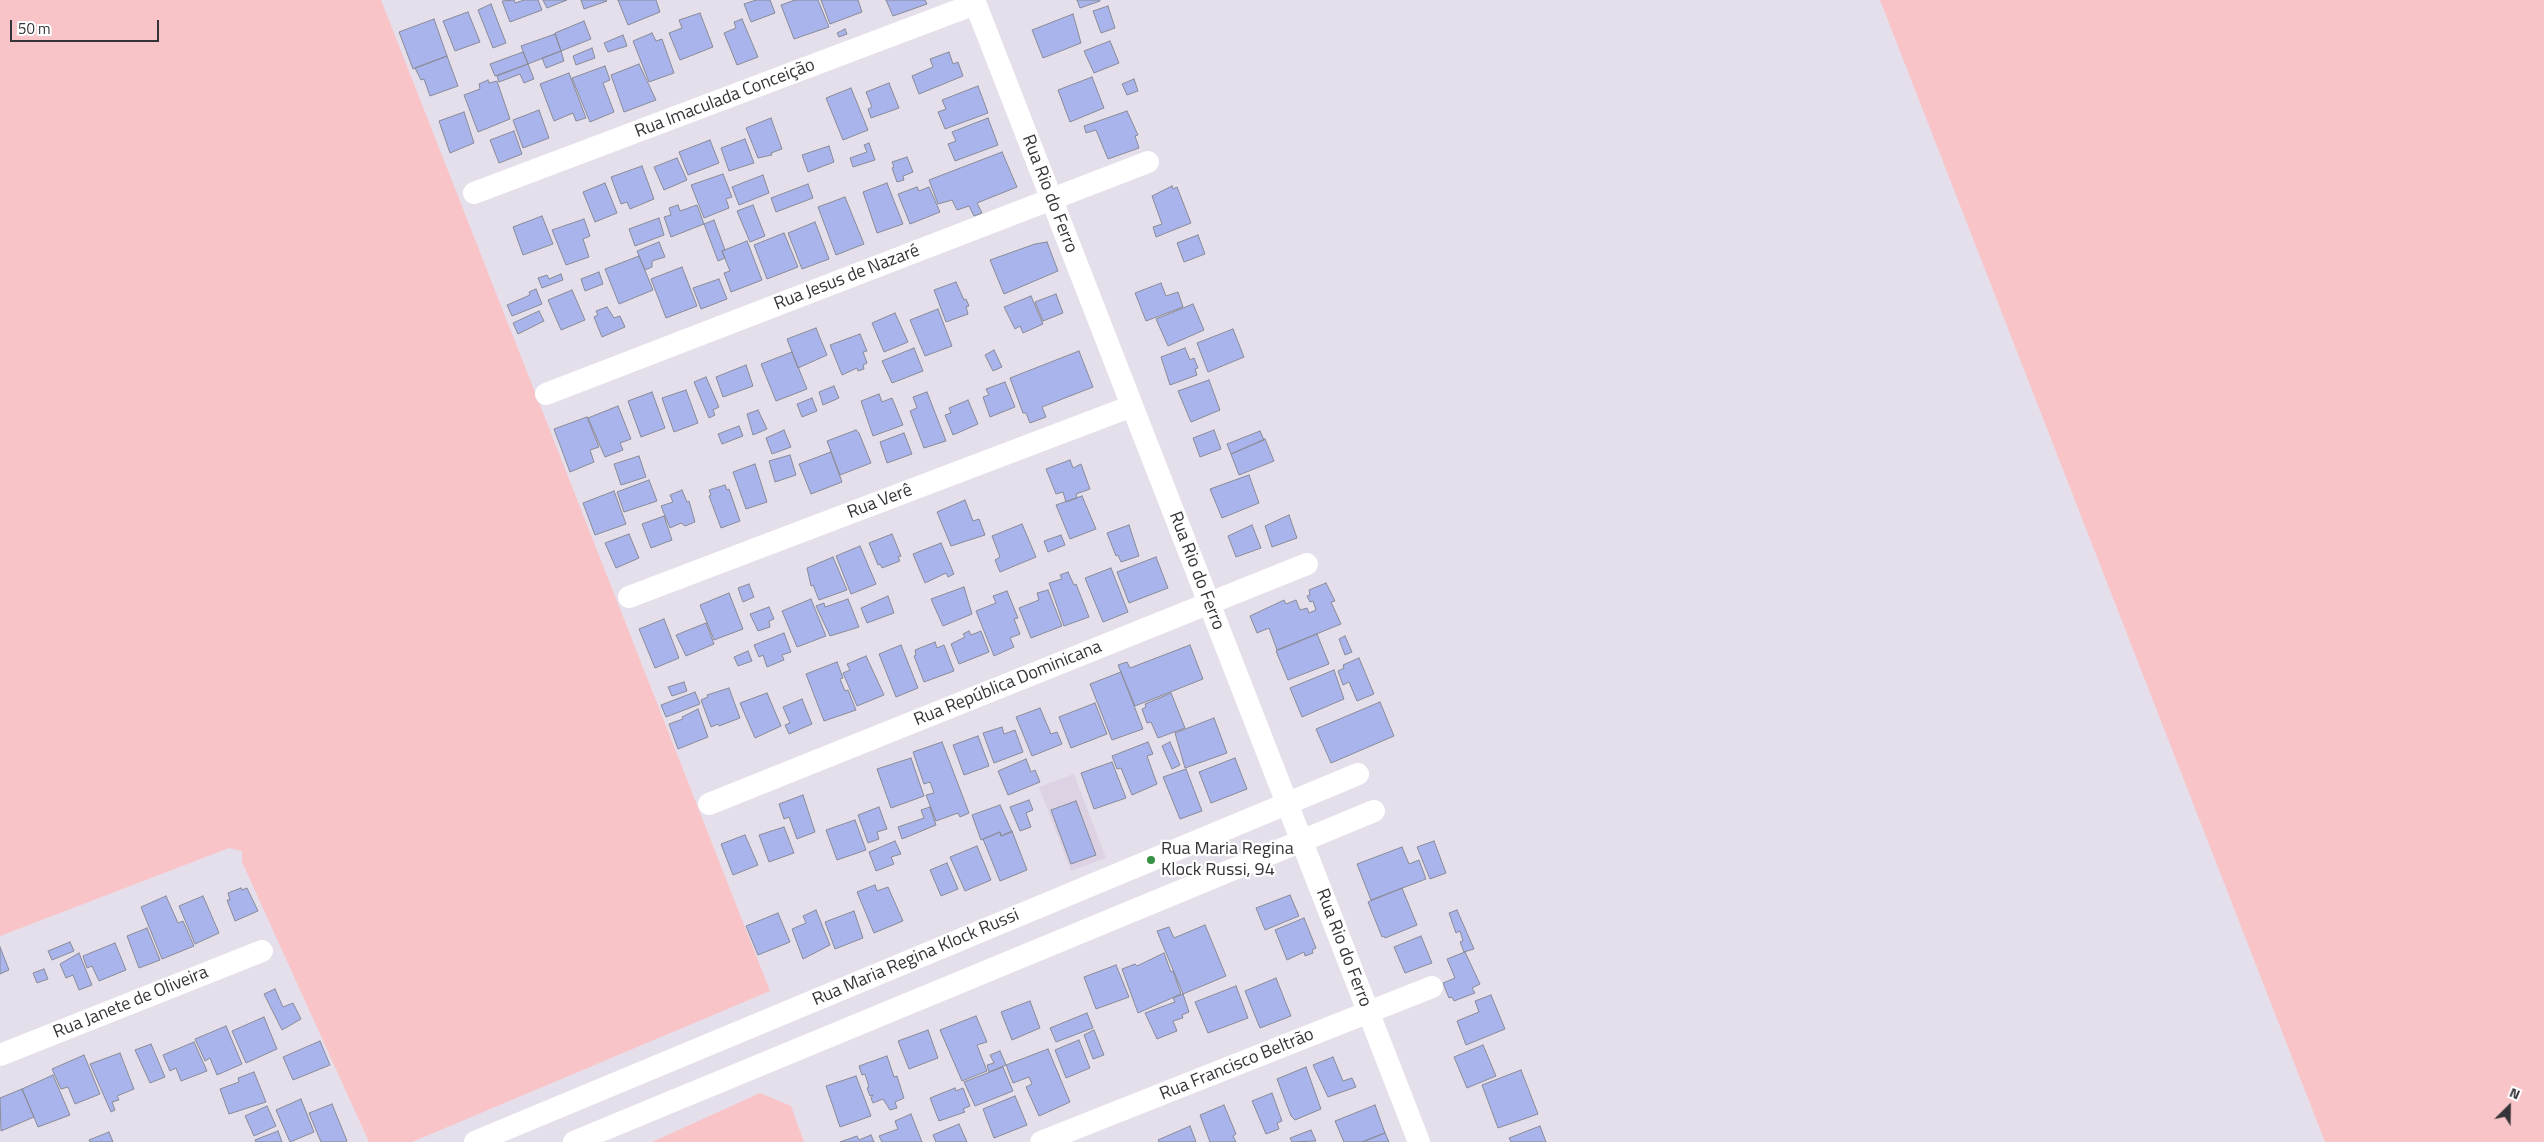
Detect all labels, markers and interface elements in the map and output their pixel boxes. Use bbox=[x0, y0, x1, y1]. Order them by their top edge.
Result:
scale bar bbox=[12, 10, 161, 42]
text: 50 m bbox=[18, 17, 51, 40]
street label: Rua Imaculada Conceição bbox=[632, 55, 818, 143]
street label: Rua Rio do Ferro bbox=[1017, 132, 1081, 256]
street label: Rua Jesus de Nazaré bbox=[771, 240, 923, 316]
street label: Rua Verê bbox=[845, 480, 915, 524]
street label: Rua Rio do Ferro bbox=[1164, 509, 1228, 633]
street label: Rua República Dominicana bbox=[911, 636, 1105, 732]
place label: Rua Maria Regina Klock Russi, 94 bbox=[1161, 839, 1294, 882]
marker: Rua Maria Regina Klock Russi, 94 bbox=[1145, 854, 1157, 866]
street label: Rua Rio do Ferro bbox=[1311, 886, 1375, 1010]
street label: Rua Maria Regina Klock Russi bbox=[809, 905, 1023, 1011]
street label: Rua Janete de Oliveira bbox=[50, 962, 212, 1044]
street label: Rua Francisco Beltrão bbox=[1157, 1024, 1317, 1106]
text: N bbox=[2506, 1081, 2524, 1104]
north arrow bbox=[2484, 1082, 2534, 1132]

